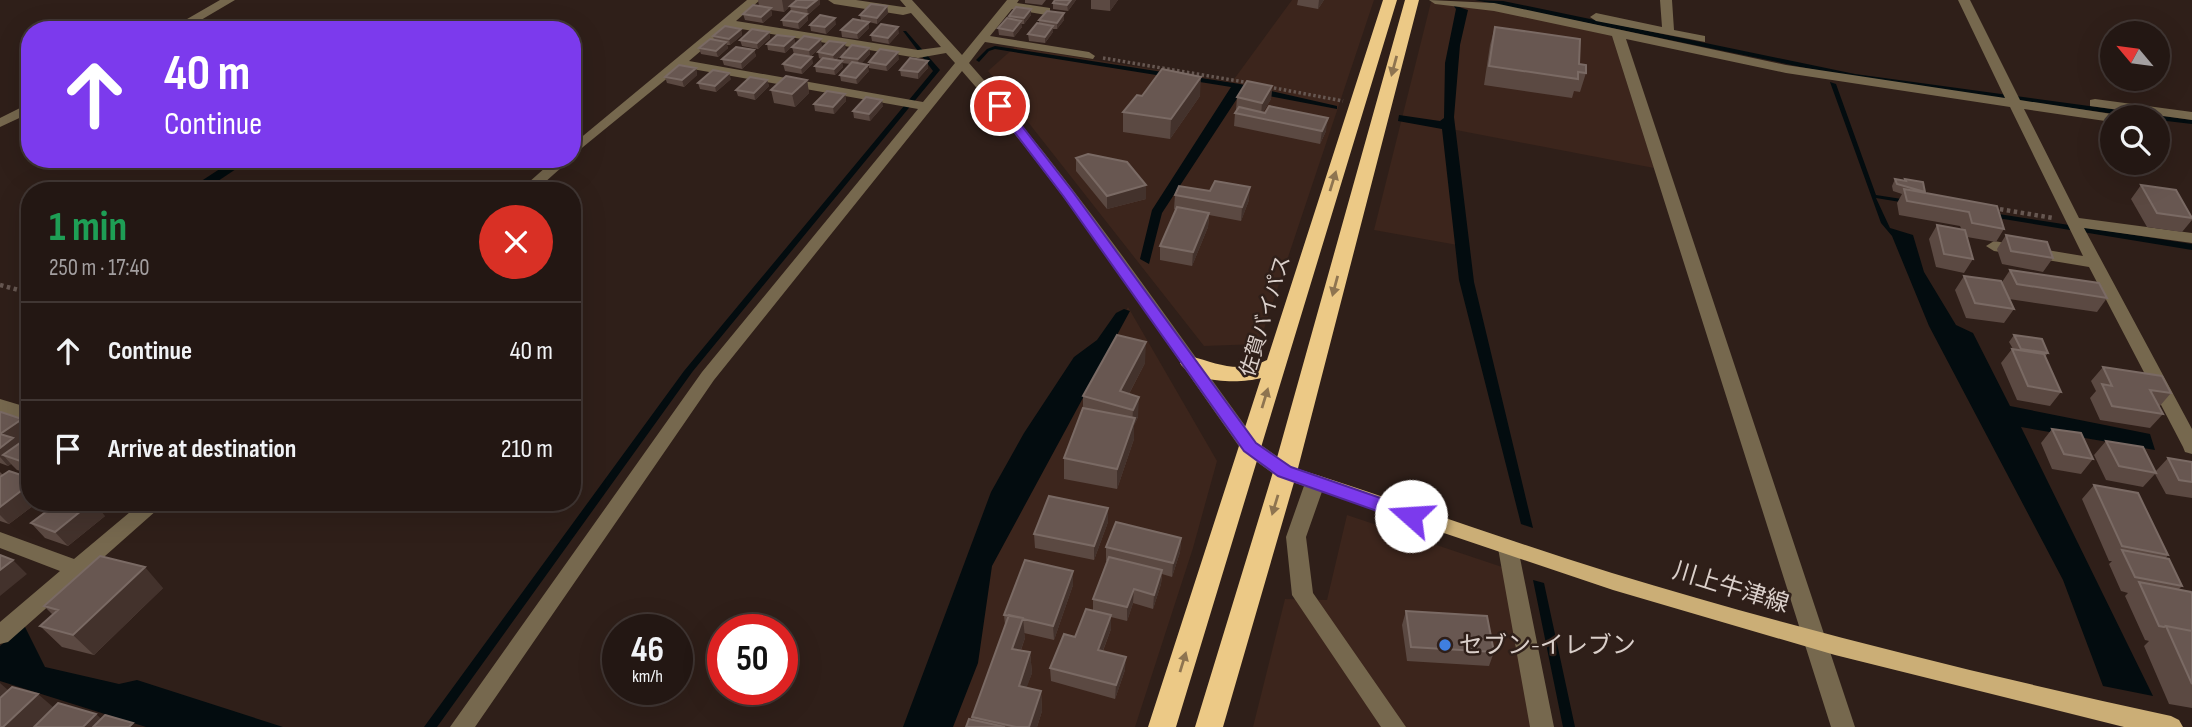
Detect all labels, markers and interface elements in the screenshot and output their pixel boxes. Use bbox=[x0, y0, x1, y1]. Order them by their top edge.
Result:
north arrow bbox=[2100, 21, 2170, 91]
map controls bbox=[2100, 21, 2170, 175]
text: 40 m bbox=[164, 45, 250, 104]
icon: ahead bbox=[49, 49, 140, 140]
one-way arrow bbox=[1388, 55, 1399, 77]
pin bbox=[970, 76, 1030, 136]
icon: arrive bbox=[981, 87, 1019, 125]
text: Continue bbox=[164, 105, 262, 144]
button: search bbox=[2100, 105, 2170, 175]
one-way arrow bbox=[1328, 170, 1339, 191]
text: 1 min bbox=[49, 202, 127, 253]
button: close bbox=[479, 205, 553, 279]
street label: 佐賀バイパス bbox=[1235, 252, 1296, 380]
text: 250 m · 17:40 bbox=[49, 254, 150, 282]
one-way arrow bbox=[1329, 275, 1340, 297]
icon: ahead bbox=[49, 332, 87, 370]
text: Continue bbox=[108, 336, 192, 367]
text: 40 m bbox=[510, 336, 553, 367]
one-way arrow bbox=[1261, 387, 1271, 408]
icon: arrive bbox=[49, 430, 87, 468]
text: Arrive at destination bbox=[108, 434, 296, 465]
text: 210 m bbox=[501, 434, 553, 465]
position arrow bbox=[1374, 479, 1448, 553]
one-way arrow bbox=[1269, 495, 1279, 516]
street label: 川上牛津線 bbox=[1669, 556, 1792, 619]
speed limit sign: 50 bbox=[707, 614, 798, 705]
text: 46 bbox=[631, 629, 664, 672]
place label: セブン-イレブン bbox=[1459, 631, 1636, 660]
marker: セブン-イレブン bbox=[1437, 637, 1453, 653]
one-way arrow bbox=[1178, 651, 1188, 672]
text: km/h bbox=[632, 666, 663, 687]

